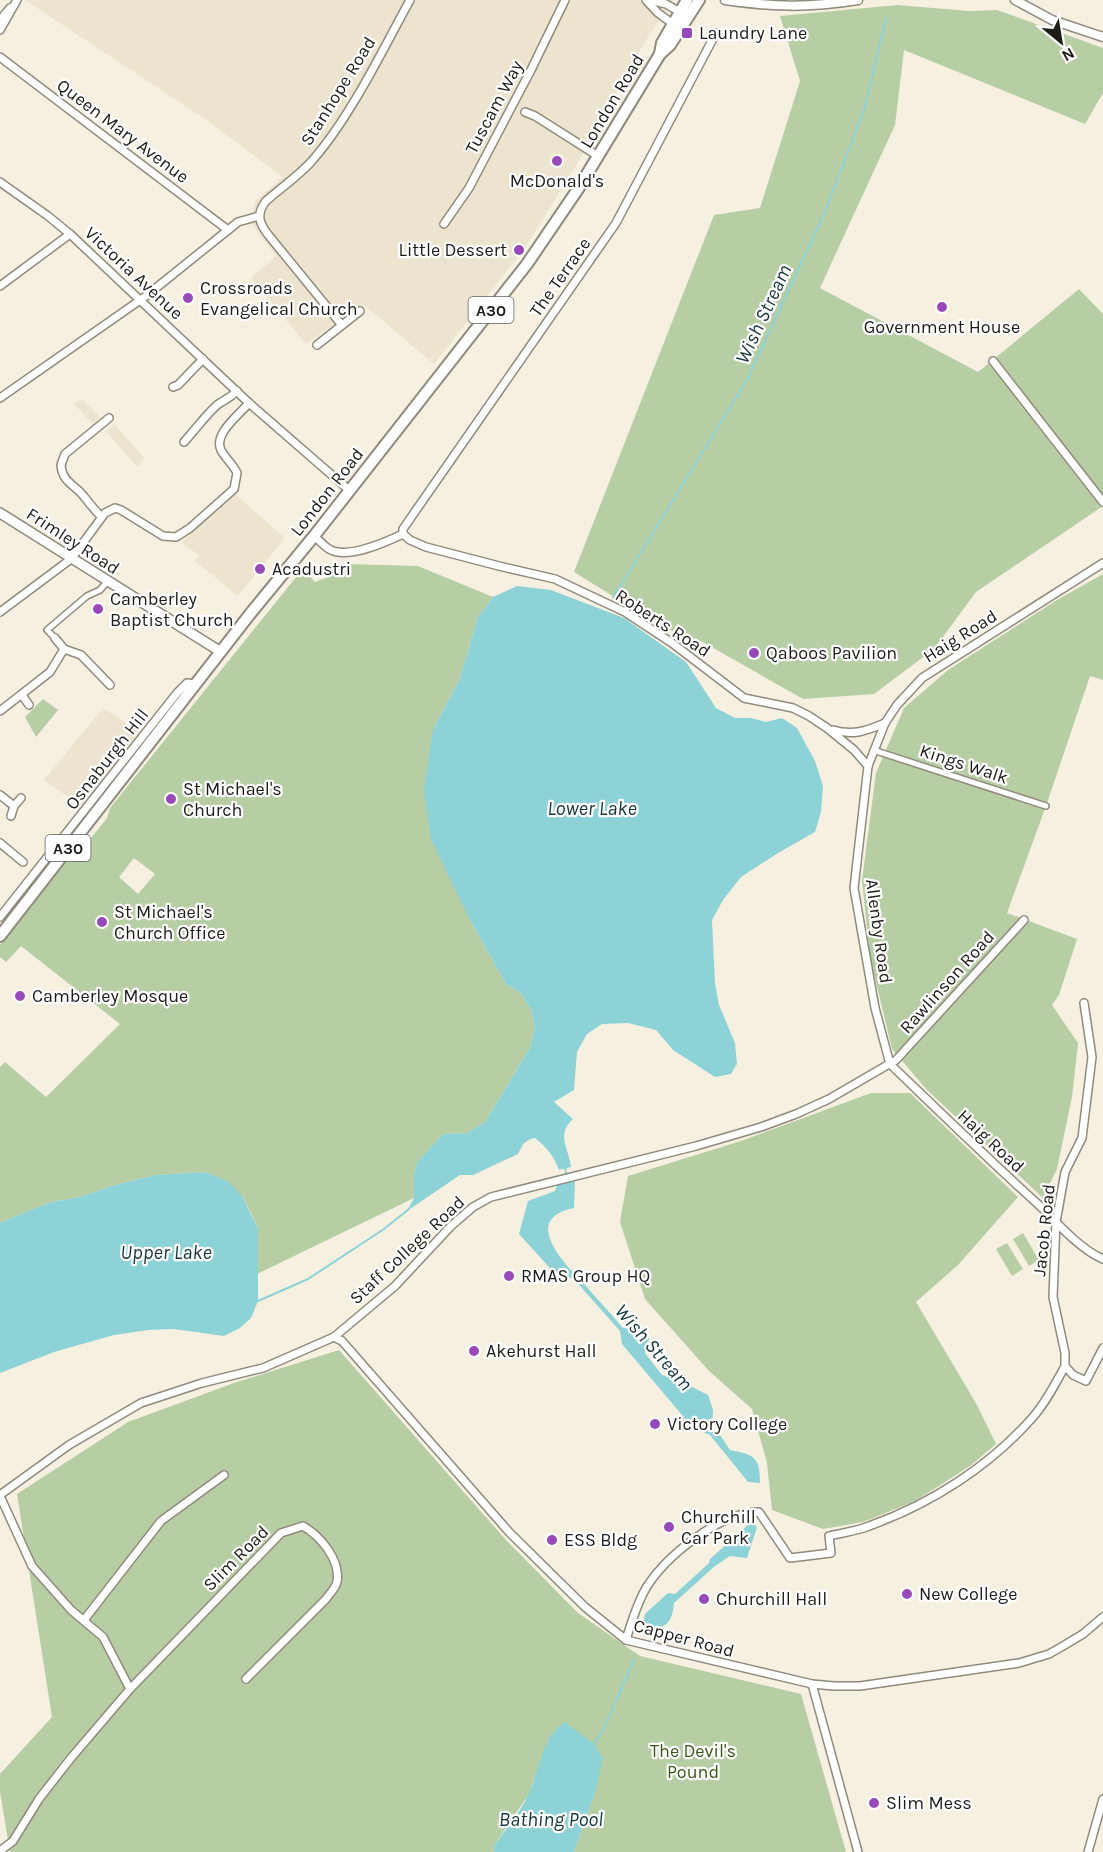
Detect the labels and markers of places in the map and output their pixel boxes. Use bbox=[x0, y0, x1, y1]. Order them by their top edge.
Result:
place label: Laundry Lane bbox=[699, 22, 807, 44]
marker: Laundry Lane bbox=[680, 26, 694, 40]
marker: McDonald's bbox=[550, 154, 564, 168]
place label: McDonald's bbox=[510, 170, 604, 192]
place label: Little Dessert bbox=[399, 239, 507, 261]
marker: Little Dessert bbox=[512, 243, 526, 257]
place label: Crossroads Evangelical Church bbox=[200, 277, 358, 320]
marker: Crossroads Evangelical Church bbox=[181, 291, 195, 305]
marker: Government House bbox=[935, 300, 949, 314]
place label: Government House bbox=[864, 316, 1020, 338]
place label: Acadustri bbox=[272, 558, 351, 580]
marker: Acadustri bbox=[253, 562, 267, 576]
place label: Camberley Baptist Church bbox=[110, 588, 234, 631]
marker: Camberley Baptist Church bbox=[91, 602, 105, 616]
place label: Qaboos Pavilion bbox=[766, 642, 897, 664]
marker: Qaboos Pavilion bbox=[747, 646, 761, 660]
place label: St Michael's Church bbox=[183, 778, 282, 821]
marker: St Michael's Church bbox=[164, 792, 178, 806]
place label: St Michael's Church Office bbox=[114, 901, 226, 944]
marker: St Michael's Church Office bbox=[95, 915, 109, 929]
place label: Camberley Mosque bbox=[32, 985, 188, 1007]
marker: Camberley Mosque bbox=[13, 989, 27, 1003]
place label: RMAS Group HQ bbox=[521, 1265, 650, 1287]
marker: RMAS Group HQ bbox=[502, 1269, 516, 1283]
place label: Akehurst Hall bbox=[486, 1340, 597, 1362]
marker: Akehurst Hall bbox=[467, 1344, 481, 1358]
place label: Victory College bbox=[667, 1413, 787, 1435]
marker: Victory College bbox=[648, 1417, 662, 1431]
place label: Churchill Car Park bbox=[681, 1506, 756, 1549]
marker: Churchill Car Park bbox=[662, 1520, 676, 1534]
place label: ESS Bldg bbox=[564, 1529, 637, 1551]
marker: ESS Bldg bbox=[545, 1533, 559, 1547]
place label: New College bbox=[919, 1583, 1017, 1605]
marker: New College bbox=[900, 1587, 914, 1601]
place label: Churchill Hall bbox=[716, 1588, 827, 1610]
marker: Churchill Hall bbox=[697, 1592, 711, 1606]
place label: Slim Mess bbox=[886, 1792, 972, 1814]
marker: Slim Mess bbox=[867, 1796, 881, 1810]

